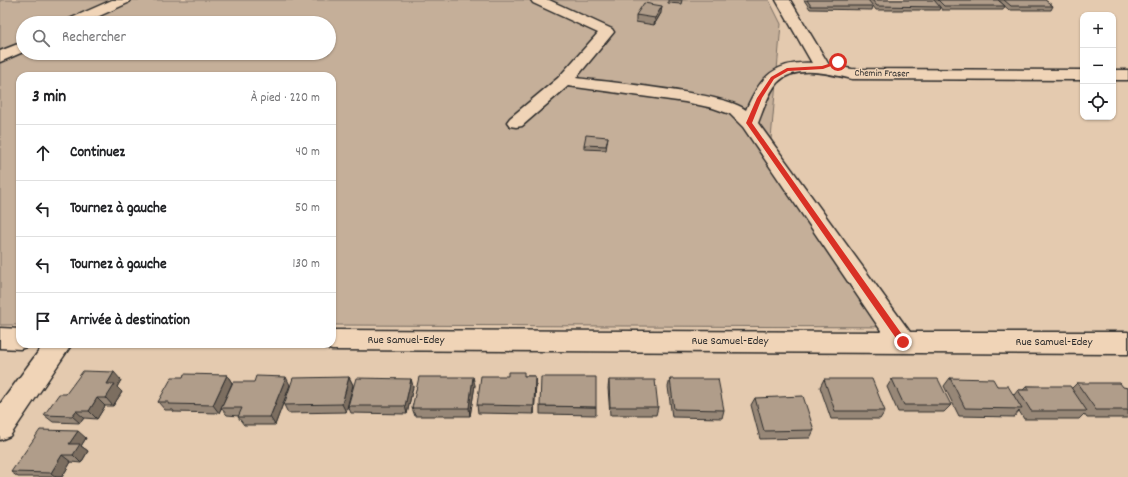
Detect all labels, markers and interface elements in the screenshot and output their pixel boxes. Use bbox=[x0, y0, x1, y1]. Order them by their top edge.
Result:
map controls bbox=[1080, 12, 1116, 120]
button: + bbox=[1080, 12, 1116, 48]
search box bbox=[16, 16, 336, 60]
icon: search bbox=[30, 27, 52, 49]
text: Rechercher bbox=[62, 27, 126, 49]
button: − bbox=[1080, 48, 1116, 84]
route start bbox=[829, 53, 847, 71]
street label: Chemin Fraser bbox=[855, 67, 910, 81]
button: locate bbox=[1080, 84, 1116, 120]
text: 3 min bbox=[32, 86, 66, 110]
text: À pied · 220 m bbox=[251, 89, 320, 108]
icon: ahead bbox=[32, 142, 54, 164]
text: Continuez bbox=[70, 142, 125, 164]
text: 40 m bbox=[296, 143, 320, 162]
icon: left bbox=[32, 198, 54, 220]
text: Tournez à gauche bbox=[70, 198, 167, 220]
text: 50 m bbox=[295, 199, 320, 218]
icon: left bbox=[32, 254, 54, 276]
text: Tournez à gauche bbox=[70, 254, 167, 276]
text: 130 m bbox=[292, 255, 320, 274]
icon: arrive bbox=[32, 310, 54, 332]
text: Arrivée à destination bbox=[70, 310, 190, 332]
street label: Rue Samuel-Edey bbox=[368, 332, 446, 349]
street label: Rue Samuel-Edey bbox=[692, 333, 770, 350]
route end bbox=[894, 333, 912, 351]
street label: Rue Samuel-Edey bbox=[1016, 334, 1094, 351]

